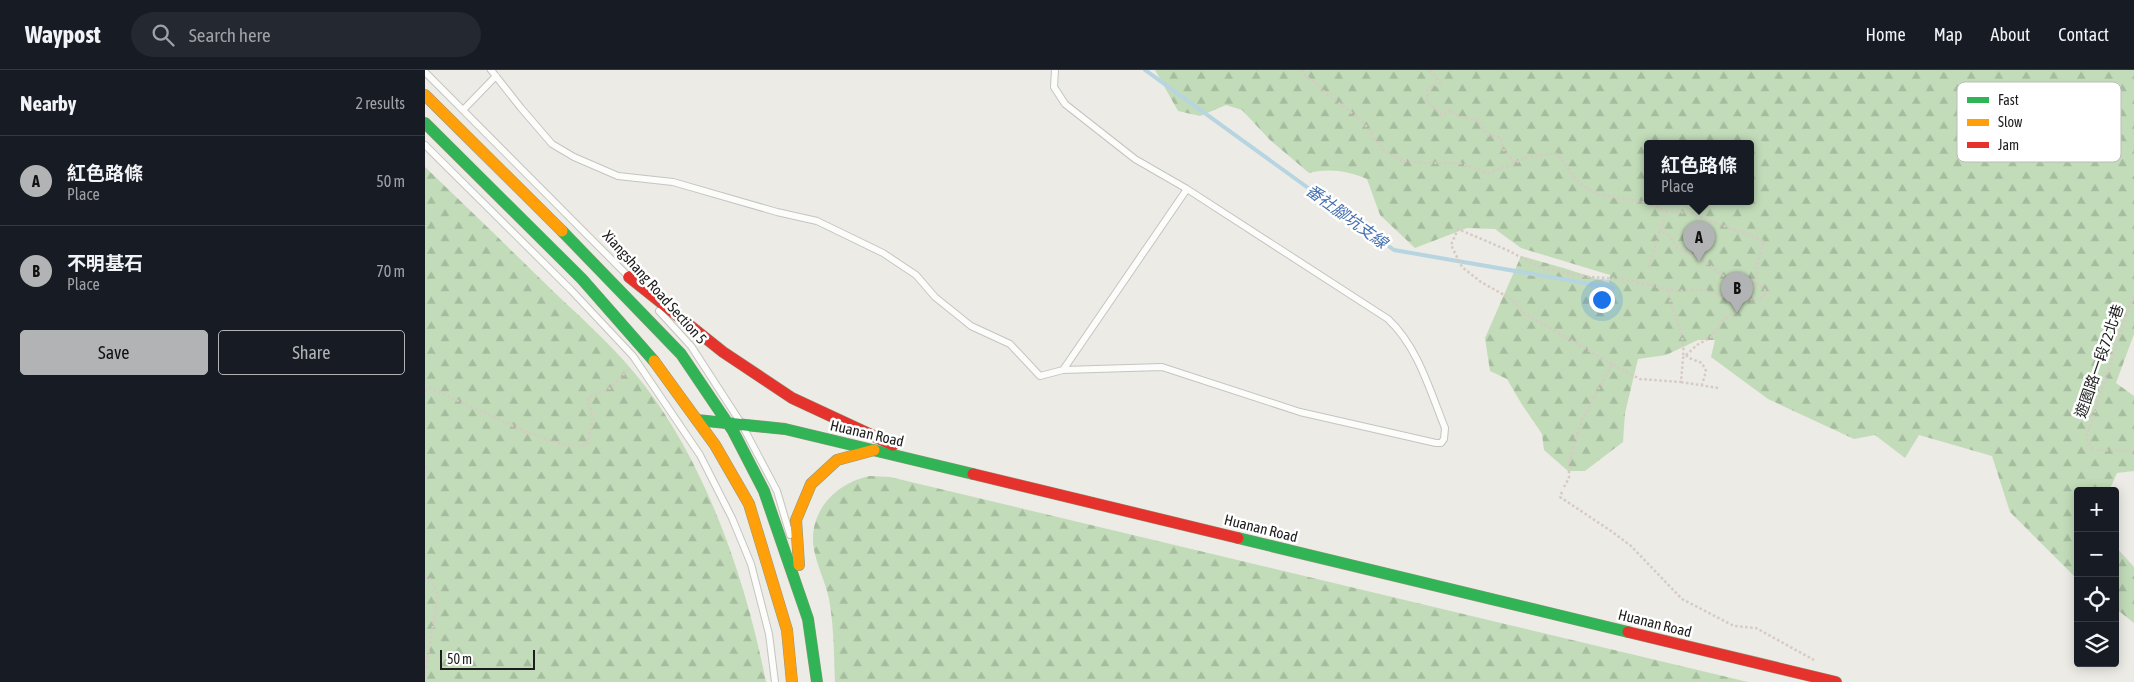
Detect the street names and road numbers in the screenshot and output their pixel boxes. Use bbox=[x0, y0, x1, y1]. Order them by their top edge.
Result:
street label: Xiangshang Road Section 5 bbox=[600, 227, 710, 347]
street label: 遊園路一段72北巷 bbox=[2072, 302, 2126, 420]
street label: Huanan Road bbox=[828, 416, 906, 450]
street label: Huanan Road bbox=[1222, 511, 1300, 545]
street label: Huanan Road bbox=[1616, 606, 1694, 640]

